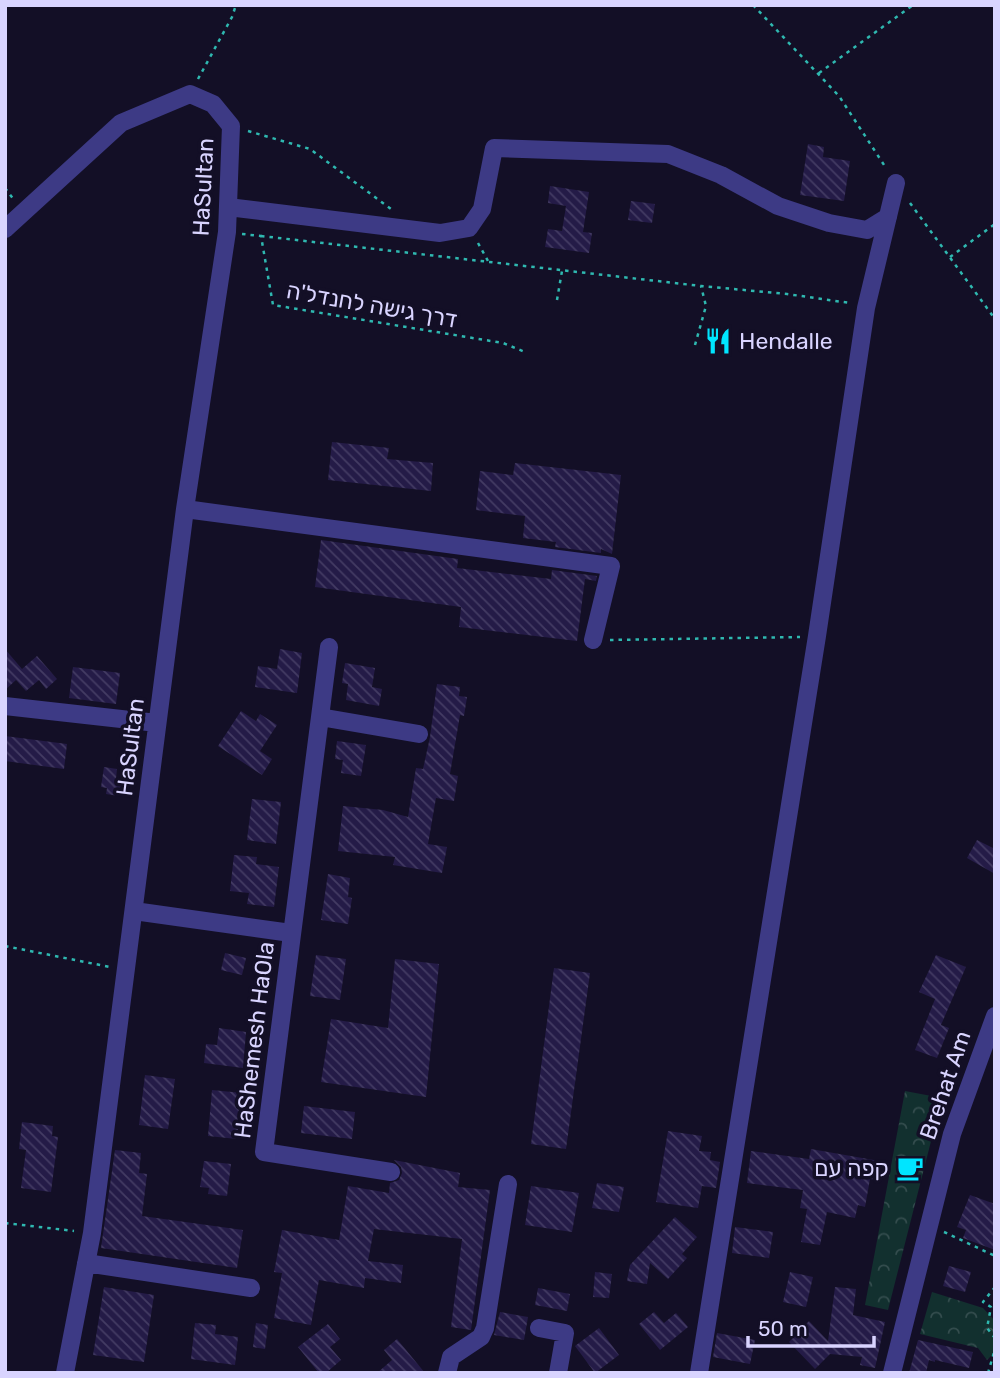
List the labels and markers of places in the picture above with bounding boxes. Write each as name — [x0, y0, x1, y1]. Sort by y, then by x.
restaurant icon: Hendalle — [703, 326, 733, 356]
place label: Hendalle — [739, 327, 833, 355]
cafe icon: קפה עם — [895, 1153, 925, 1183]
place label: קפה עם — [814, 1154, 889, 1182]

